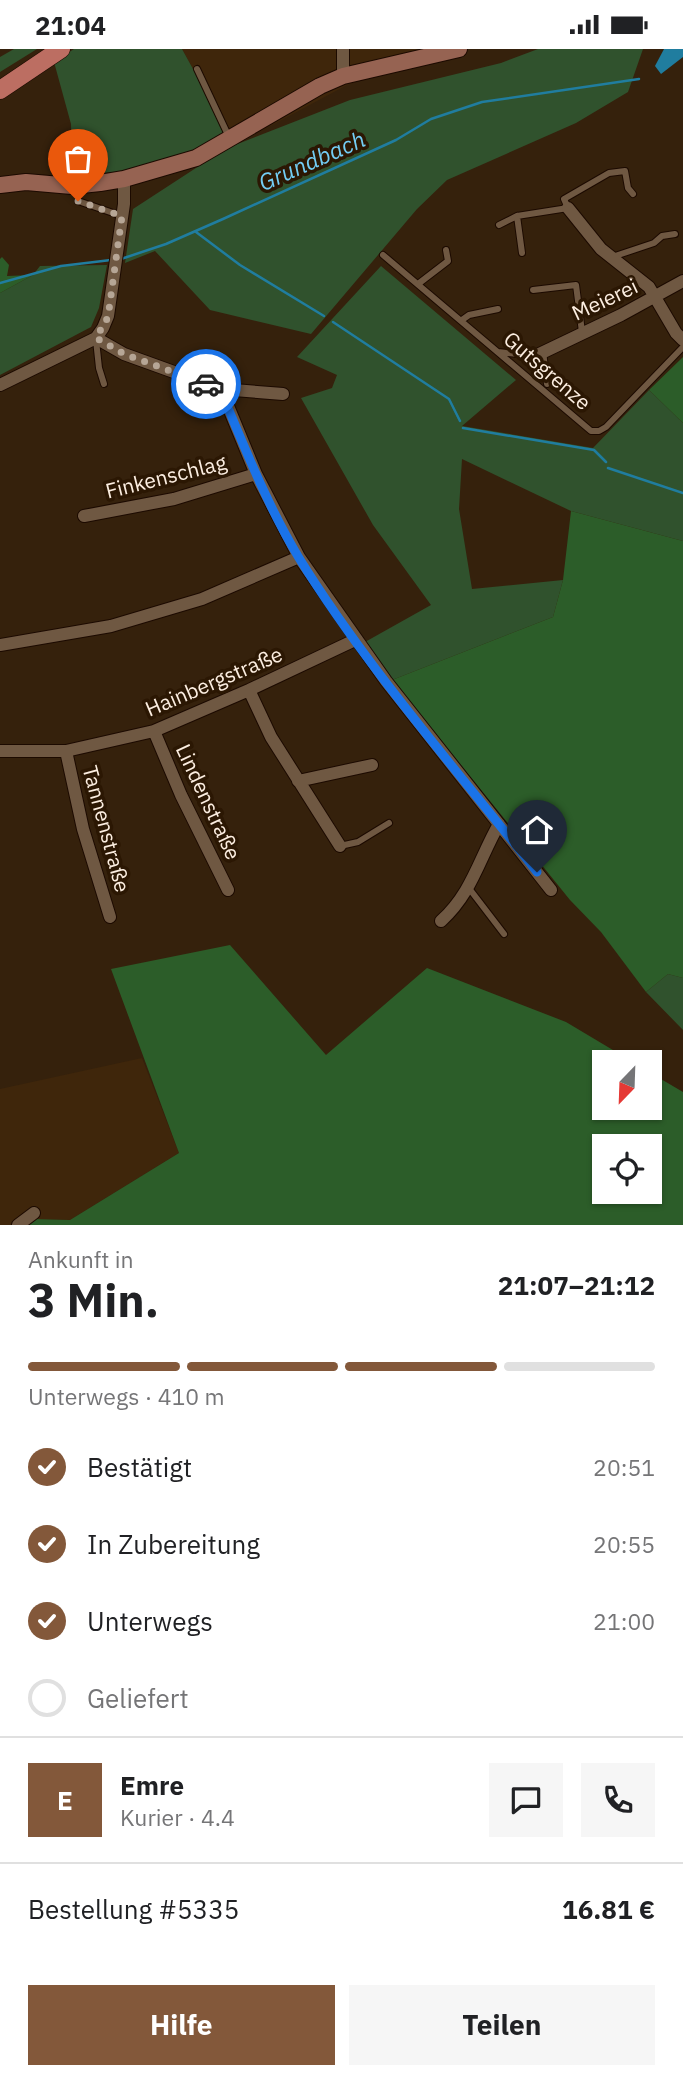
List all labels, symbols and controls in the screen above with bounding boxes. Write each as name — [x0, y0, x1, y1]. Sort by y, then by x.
text: 21:04 — [35, 8, 106, 42]
water label: Grundbach — [254, 123, 370, 197]
pin — [48, 129, 108, 201]
icon: bag — [59, 140, 97, 178]
street label: Meierei — [567, 272, 642, 327]
street label: Gutsgrenze — [498, 325, 597, 416]
courier — [171, 349, 241, 419]
icon: car — [187, 365, 225, 403]
street label: Finkenschlag — [102, 447, 229, 505]
street label: Hainbergstraße — [141, 640, 287, 723]
street label: Lindenstraße — [170, 739, 248, 864]
street label: Tannenstraße — [77, 762, 137, 895]
pin — [507, 800, 567, 872]
icon: home — [518, 811, 556, 849]
north arrow — [592, 1050, 662, 1120]
map controls — [592, 1050, 662, 1204]
button: locate — [592, 1134, 662, 1204]
text: Ankunft in — [28, 1244, 134, 1274]
text: 21:07–21:12 — [498, 1268, 655, 1302]
text: 3 Min. — [28, 1270, 159, 1330]
text: Unterwegs · 410 m — [28, 1381, 225, 1411]
icon: check — [28, 1448, 66, 1486]
text: Bestätigt — [87, 1450, 192, 1484]
text: 20:51 — [593, 1452, 655, 1482]
icon: check — [28, 1525, 66, 1563]
text: In Zubereitung — [87, 1527, 260, 1561]
text: 20:55 — [593, 1529, 655, 1559]
icon: check — [28, 1602, 66, 1640]
text: Unterwegs — [87, 1604, 213, 1638]
text: 21:00 — [593, 1606, 655, 1636]
text: Geliefert — [87, 1681, 189, 1715]
button: chat — [489, 1763, 563, 1837]
button: phone — [581, 1763, 655, 1837]
text: Emre — [120, 1768, 184, 1802]
text: E — [57, 1783, 73, 1817]
text: Kurier · 4.4 — [120, 1802, 235, 1832]
text: Bestellung #5335 — [28, 1892, 239, 1926]
text: 16.81 € — [562, 1892, 655, 1926]
button: Hilfe — [28, 1985, 335, 2065]
button: Teilen — [349, 1985, 655, 2065]

